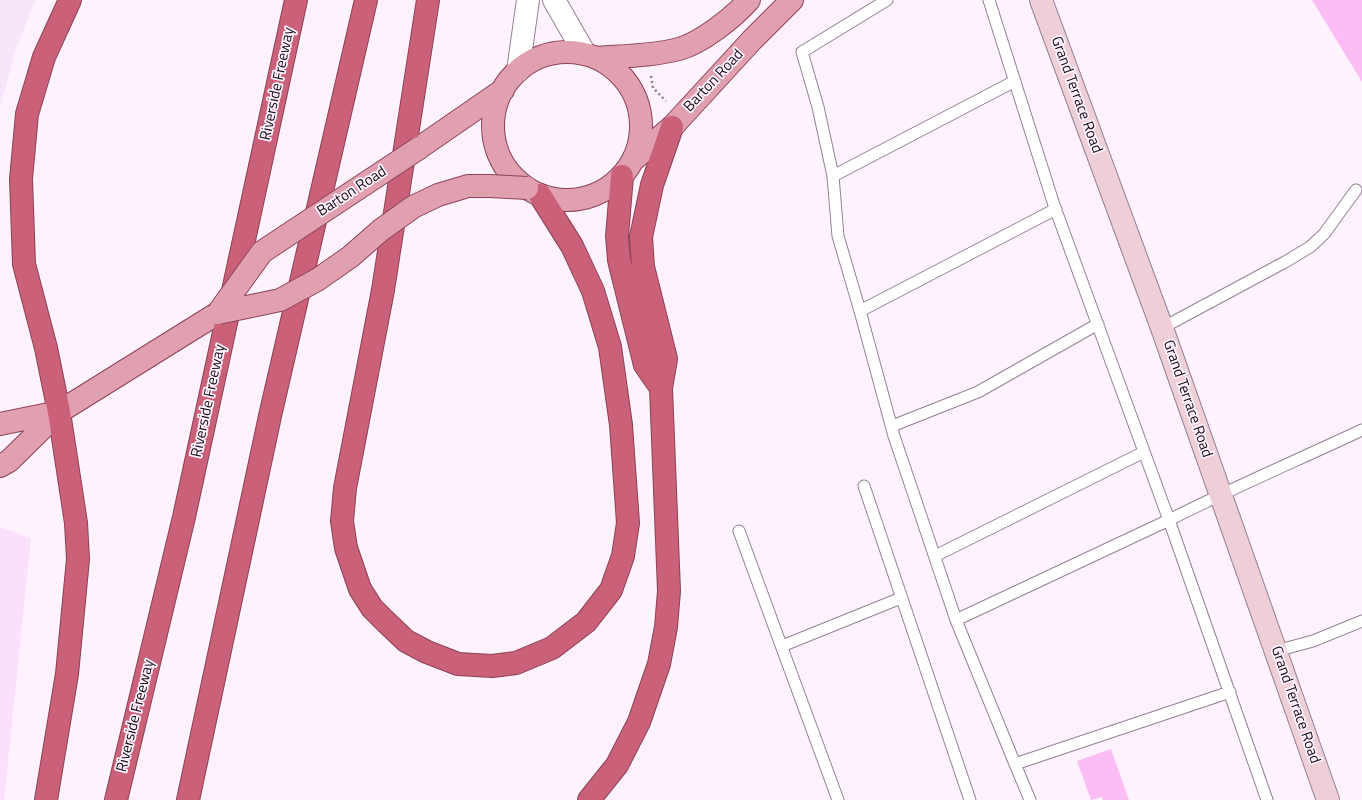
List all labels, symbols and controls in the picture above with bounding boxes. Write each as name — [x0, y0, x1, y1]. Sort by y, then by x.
street label: Riverside Freeway — [257, 26, 299, 142]
street label: Grand Terrace Road — [1047, 34, 1105, 156]
street label: Barton Road — [680, 46, 748, 116]
street label: Barton Road — [314, 163, 390, 221]
street label: Grand Terrace Road — [1158, 338, 1216, 460]
street label: Riverside Freeway — [188, 343, 230, 459]
street label: Grand Terrace Road — [1266, 644, 1324, 766]
street label: Riverside Freeway — [113, 658, 159, 774]

